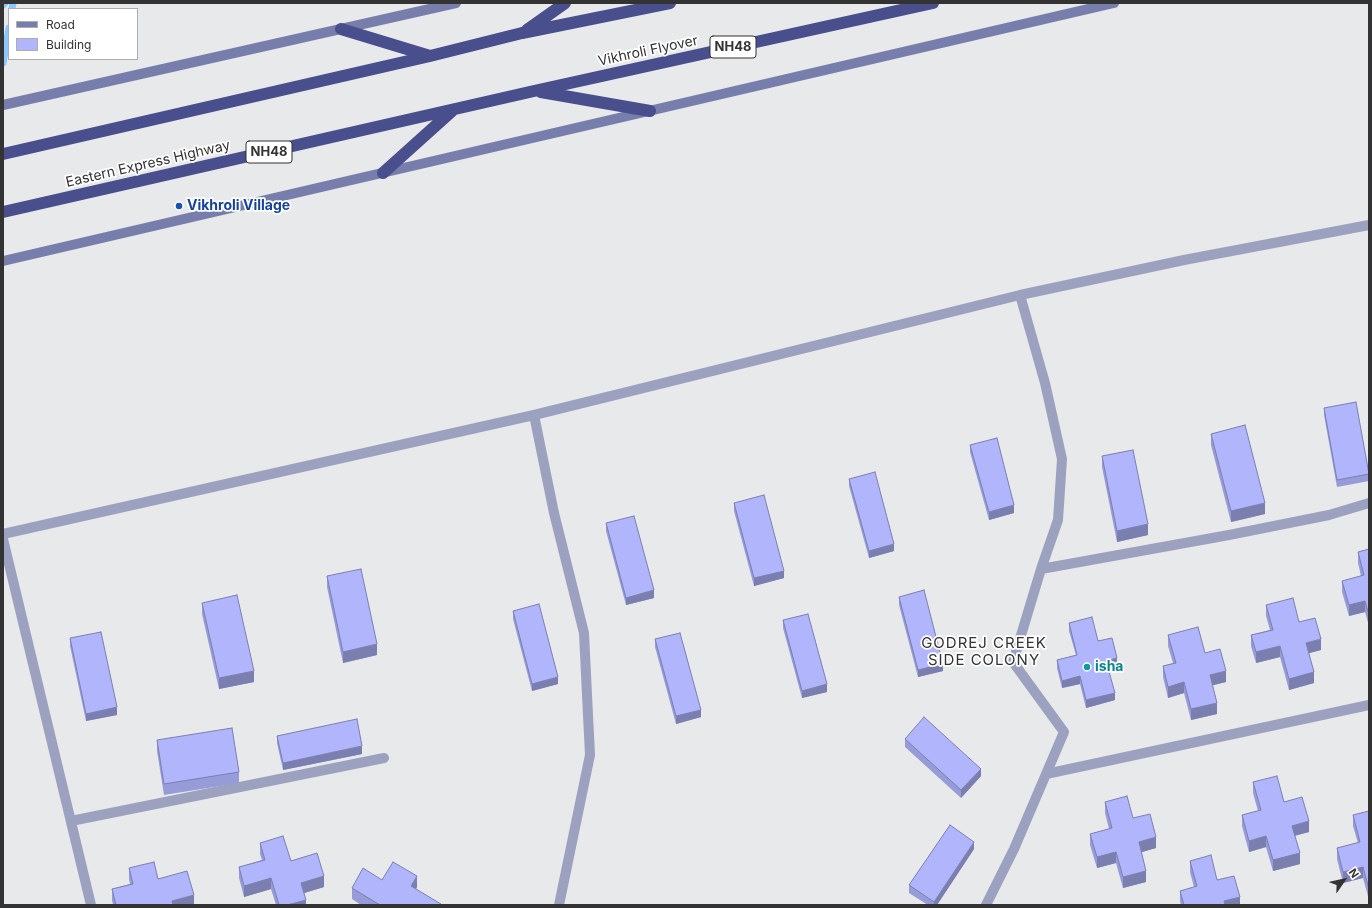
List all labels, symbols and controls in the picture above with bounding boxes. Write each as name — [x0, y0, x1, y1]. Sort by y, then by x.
legend — [8, 8, 138, 60]
text: Road — [46, 17, 75, 32]
street label: Vikhroli Flyover — [597, 32, 699, 70]
road number: NH48 — [710, 36, 756, 58]
text: Building — [46, 37, 91, 52]
street label: Eastern Express Highway — [64, 137, 232, 191]
road number: NH48 — [246, 141, 292, 163]
place label: Vikhroli Village — [187, 198, 290, 214]
marker: Vikhroli Village — [174, 201, 184, 211]
district label: GODREJ CREEK SIDE COLONY — [921, 634, 1047, 669]
place label: isha — [1095, 659, 1123, 675]
marker: isha — [1082, 662, 1092, 672]
north arrow — [1324, 860, 1364, 900]
text: N — [1346, 866, 1362, 881]

